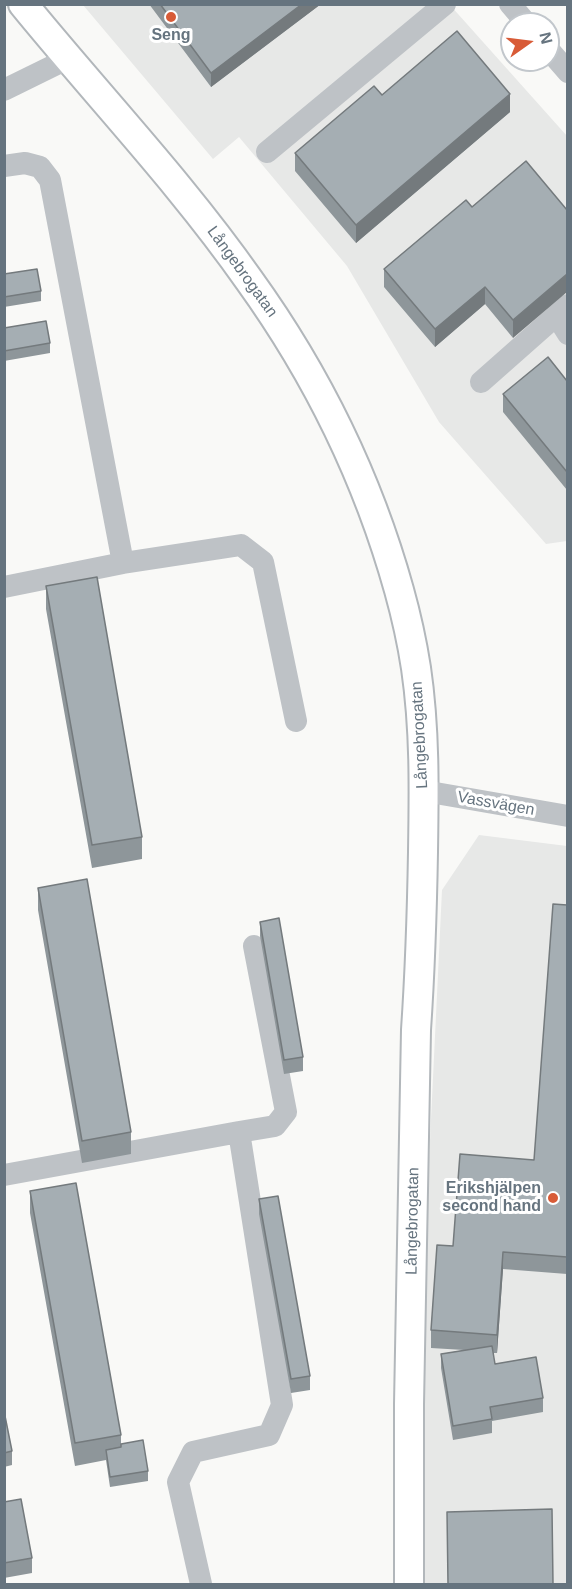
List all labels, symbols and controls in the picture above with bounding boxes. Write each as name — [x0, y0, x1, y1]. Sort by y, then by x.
marker: Seng — [164, 10, 178, 24]
north arrow — [500, 12, 560, 72]
place label: Seng — [151, 26, 191, 46]
text: N — [536, 30, 556, 46]
street label: Långebrogatan — [203, 223, 281, 321]
street label: Långebrogatan — [408, 681, 432, 789]
street label: Vassvägen — [456, 788, 536, 820]
street label: Långebrogatan — [402, 1167, 424, 1275]
place label: Erikshjälpen second hand — [442, 1179, 541, 1217]
marker: Erikshjälpen second hand — [546, 1191, 560, 1205]

